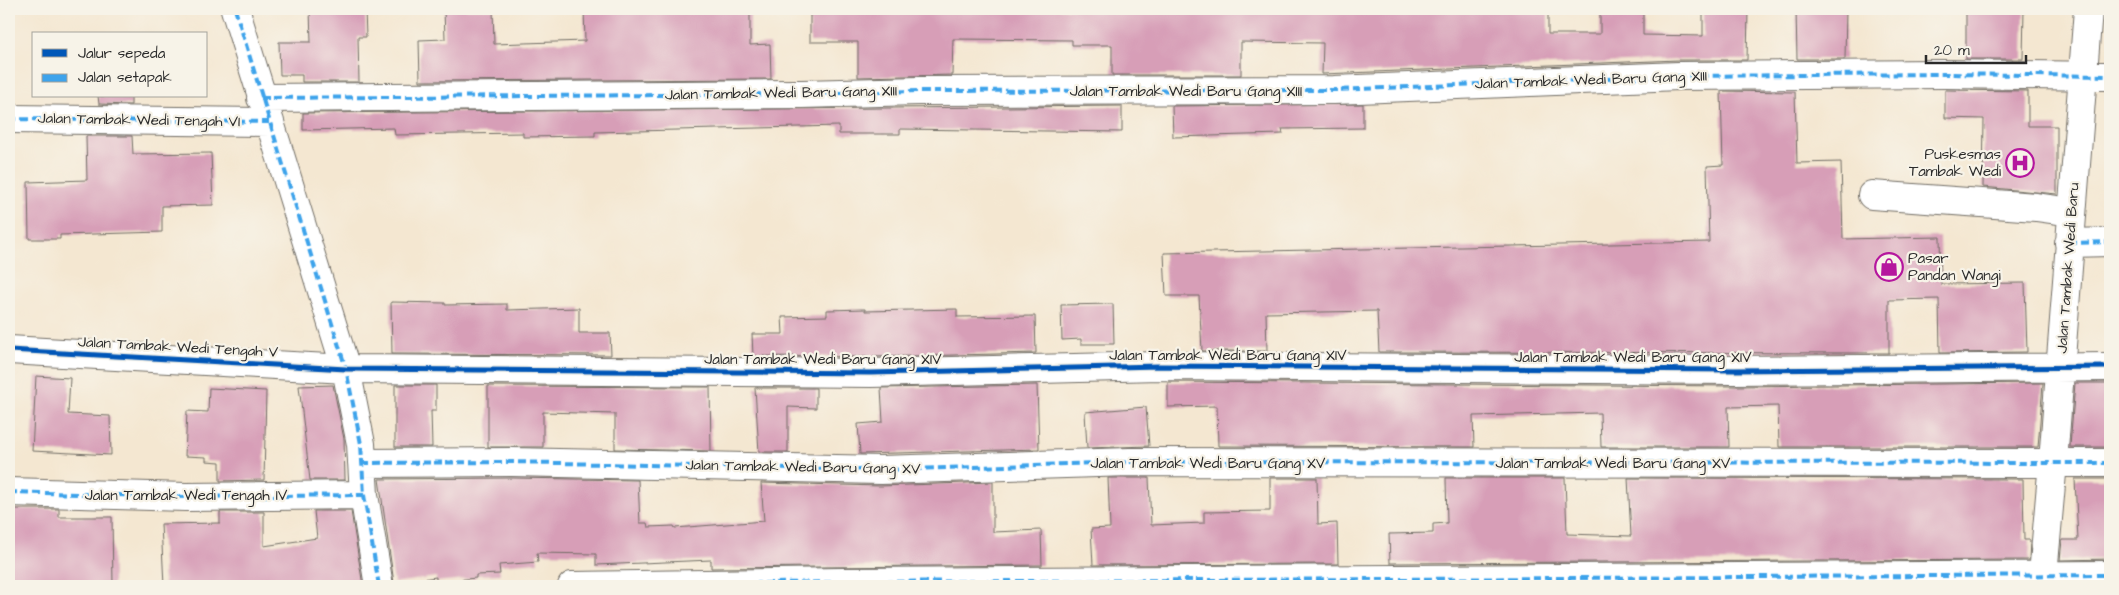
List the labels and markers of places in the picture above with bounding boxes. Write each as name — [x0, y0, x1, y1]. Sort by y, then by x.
place label: Puskesmas Tambak Wedi — [1909, 144, 2002, 182]
hospital icon: Puskesmas Tambak Wedi — [2005, 148, 2035, 178]
place label: Pasar Pandan Wangi — [1908, 248, 2001, 287]
shop icon: Pasar Pandan Wangi — [1874, 252, 1904, 282]

